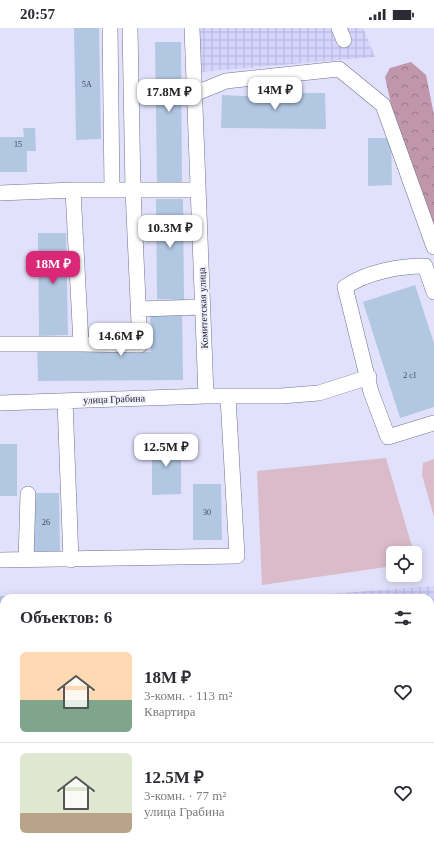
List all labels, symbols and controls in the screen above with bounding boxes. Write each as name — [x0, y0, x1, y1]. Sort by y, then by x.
text: 20:57 — [20, 6, 55, 22]
pin: 14M ₽ — [247, 77, 303, 111]
pin: 17.8M ₽ — [132, 79, 206, 113]
house number: 5А — [82, 80, 92, 89]
text: 14M ₽ — [257, 82, 293, 97]
text: 17.8M ₽ — [146, 84, 192, 99]
house number: 15 — [14, 140, 22, 149]
pin: 10.3M ₽ — [133, 215, 207, 249]
text: 10.3M ₽ — [147, 220, 193, 235]
pin: 18M ₽ — [25, 251, 81, 285]
text: 18M ₽ — [35, 256, 71, 271]
street label: Комитетская улица — [196, 267, 210, 349]
pin: 14.6M ₽ — [84, 323, 158, 357]
text: 14.6M ₽ — [98, 328, 144, 343]
house number: 2 с1 — [403, 371, 417, 380]
street label: улица Грабина — [83, 392, 146, 406]
pin: 12.5M ₽ — [129, 434, 203, 468]
text: 12.5M ₽ — [143, 439, 189, 454]
house number: 30 — [203, 508, 211, 517]
house number: 26 — [42, 518, 50, 527]
map controls — [386, 546, 422, 582]
button: locate — [386, 546, 422, 582]
icon: filters — [392, 607, 414, 629]
text: Объектов: 6 — [20, 608, 112, 627]
icon: home — [52, 668, 100, 716]
text: 18M ₽ — [144, 668, 191, 687]
icon: heart — [392, 681, 414, 703]
text: 3-комн. · 113 m² — [144, 688, 232, 703]
text: Квартира — [144, 704, 196, 719]
text: 12.5M ₽ — [144, 768, 204, 787]
icon: home — [52, 769, 100, 817]
icon: heart — [392, 782, 414, 804]
text: 3-комн. · 77 m² — [144, 788, 226, 803]
text: улица Грабина — [144, 804, 225, 819]

